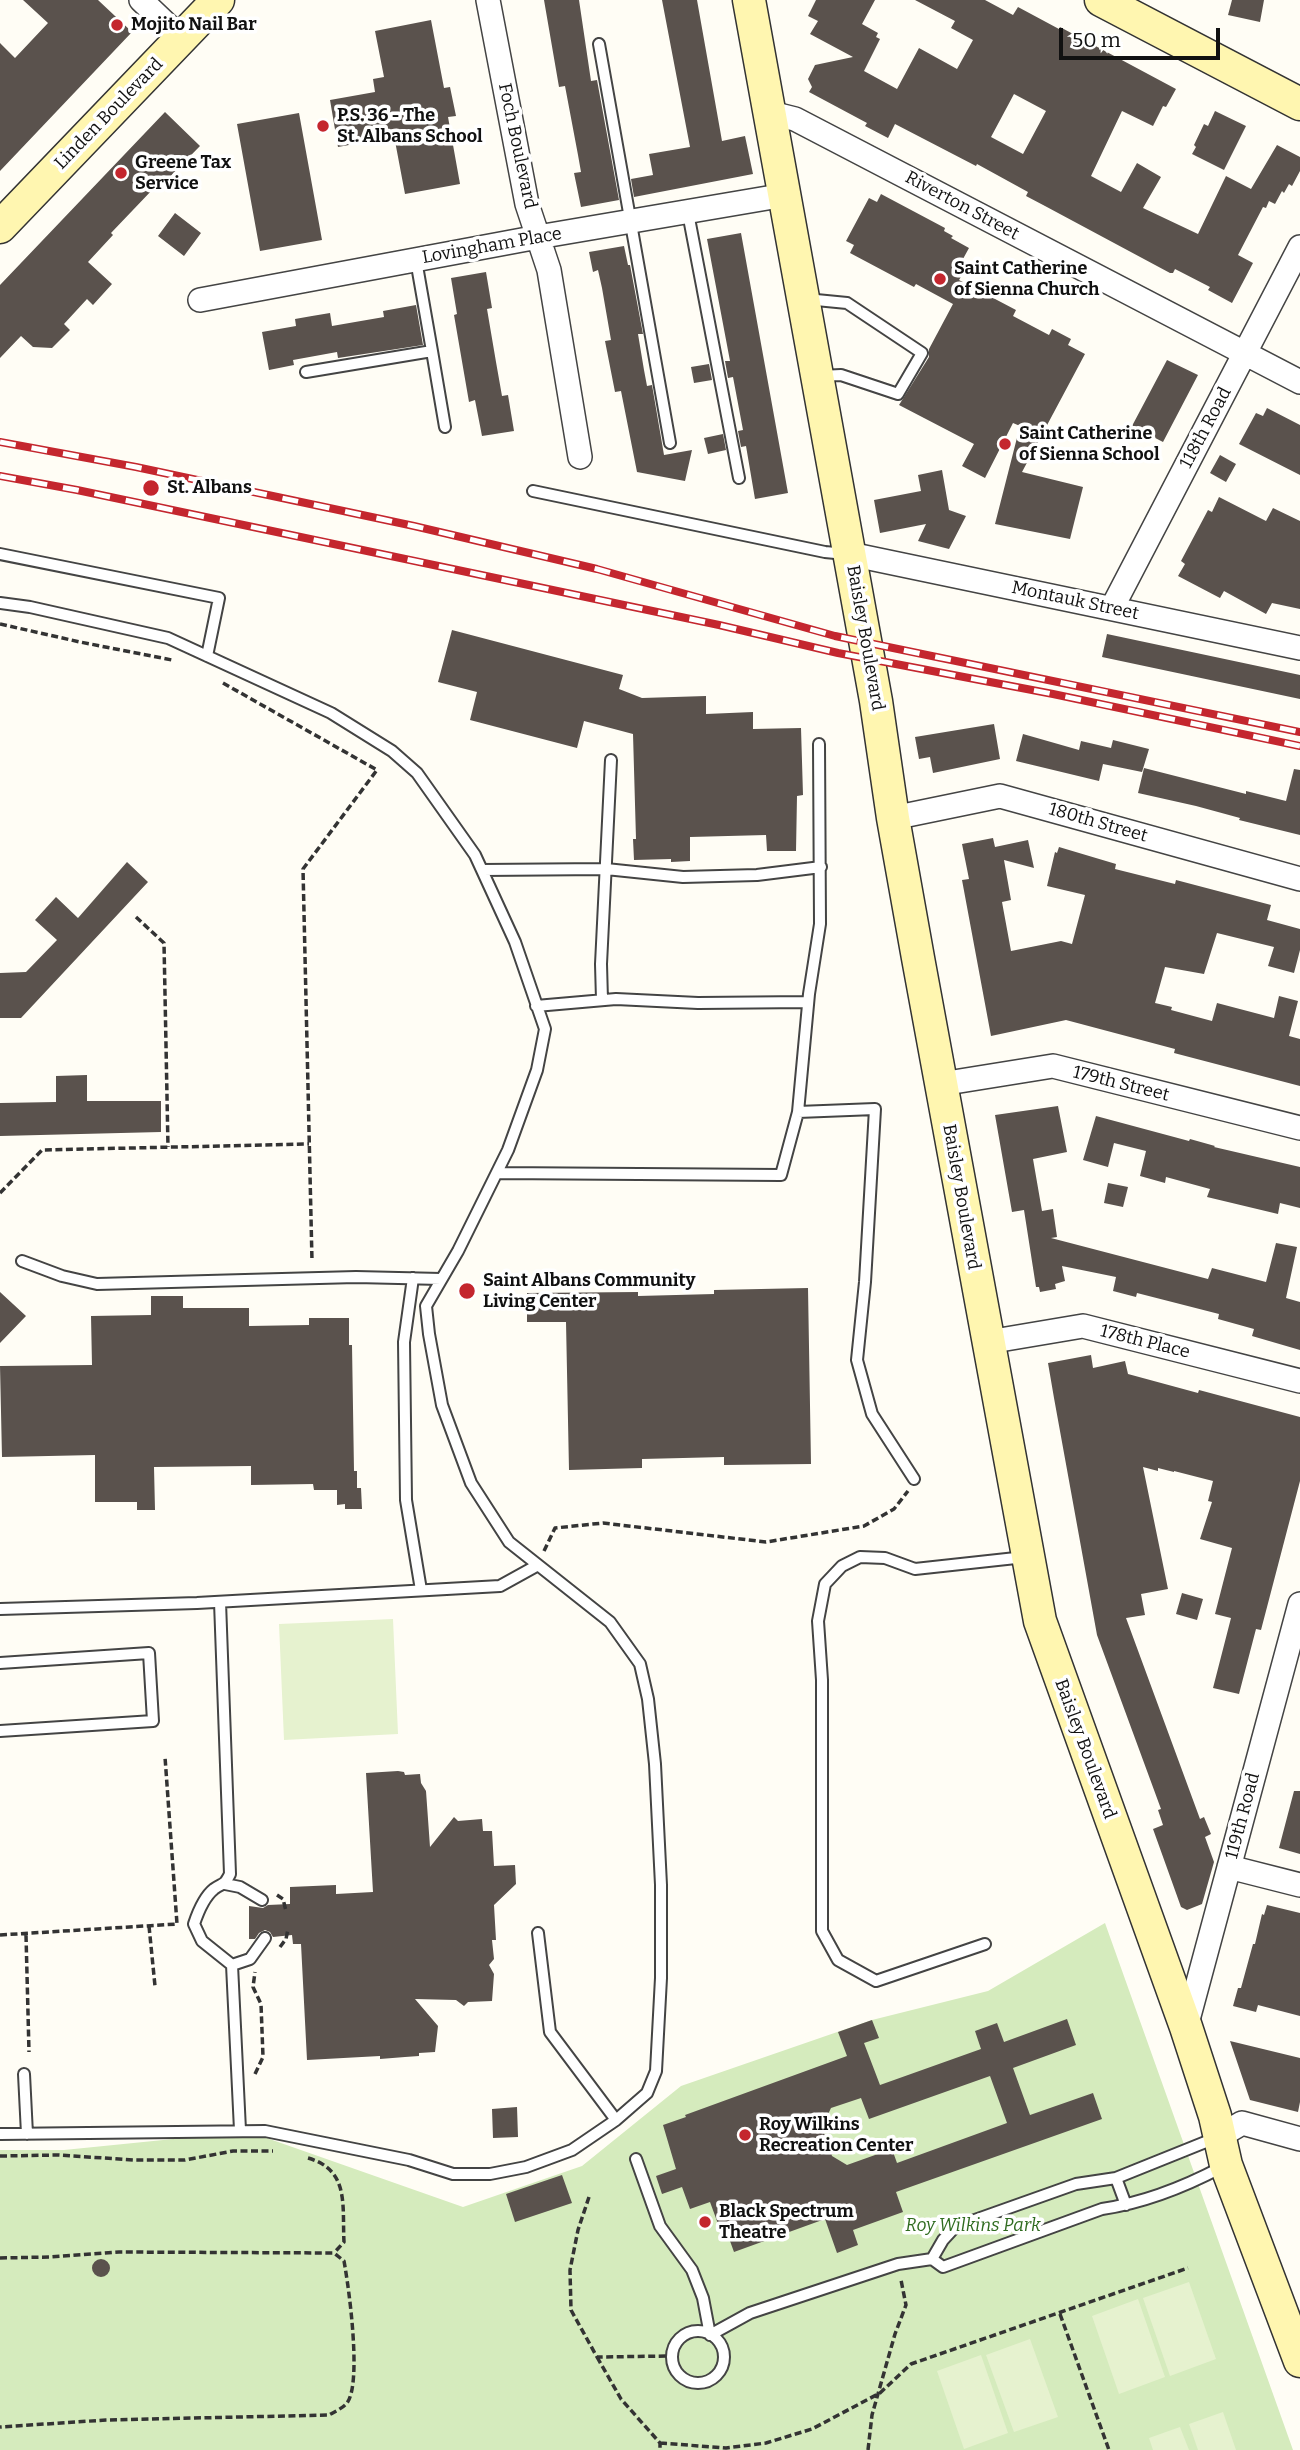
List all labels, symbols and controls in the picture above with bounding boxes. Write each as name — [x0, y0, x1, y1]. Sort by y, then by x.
place label: Mojito Nail Bar — [131, 14, 257, 36]
scale bar — [1062, 14, 1223, 58]
marker: Mojito Nail Bar — [109, 17, 125, 33]
text: 50 m — [1072, 27, 1121, 53]
street label: Linden Boulevard — [50, 54, 168, 174]
street label: Foch Boulevard — [493, 81, 541, 211]
place label: P.S. 36 - The St. Albans School — [337, 105, 483, 148]
marker: P.S. 36 - The St. Albans School — [315, 118, 331, 134]
place label: Greene Tax Service — [135, 152, 231, 194]
marker: Greene Tax Service — [113, 165, 129, 181]
street label: Riverton Street — [901, 167, 1023, 245]
street label: Lovingham Place — [420, 223, 564, 269]
place label: Saint Catherine of Sienna Church — [954, 258, 1099, 300]
marker: Saint Catherine of Sienna Church — [932, 271, 948, 287]
street label: 118th Road — [1176, 384, 1236, 472]
place label: Saint Catherine of Sienna School — [1019, 423, 1159, 466]
marker: Saint Catherine of Sienna School — [997, 436, 1013, 452]
place label: St. Albans — [167, 477, 252, 499]
marker: St. Albans — [141, 478, 161, 498]
street label: Baisley Boulevard — [842, 563, 888, 713]
street label: Montauk Street — [1009, 577, 1141, 625]
street label: 180th Street — [1046, 799, 1150, 847]
street label: 179th Street — [1071, 1062, 1171, 1106]
street label: Baisley Boulevard — [938, 1122, 984, 1272]
place label: Saint Albans Community Living Center — [483, 1270, 696, 1312]
marker: Saint Albans Community Living Center — [457, 1281, 477, 1301]
street label: 178th Place — [1098, 1320, 1192, 1364]
street label: Baisley Boulevard — [1050, 1676, 1120, 1822]
street label: 119th Road — [1221, 1770, 1265, 1862]
place label: Roy Wilkins Recreation Center — [759, 2114, 913, 2156]
marker: Roy Wilkins Recreation Center — [737, 2127, 753, 2143]
place label: Black Spectrum Theatre — [719, 2201, 854, 2244]
marker: Black Spectrum Theatre — [697, 2214, 713, 2230]
park label: Roy Wilkins Park — [905, 2215, 1041, 2237]

